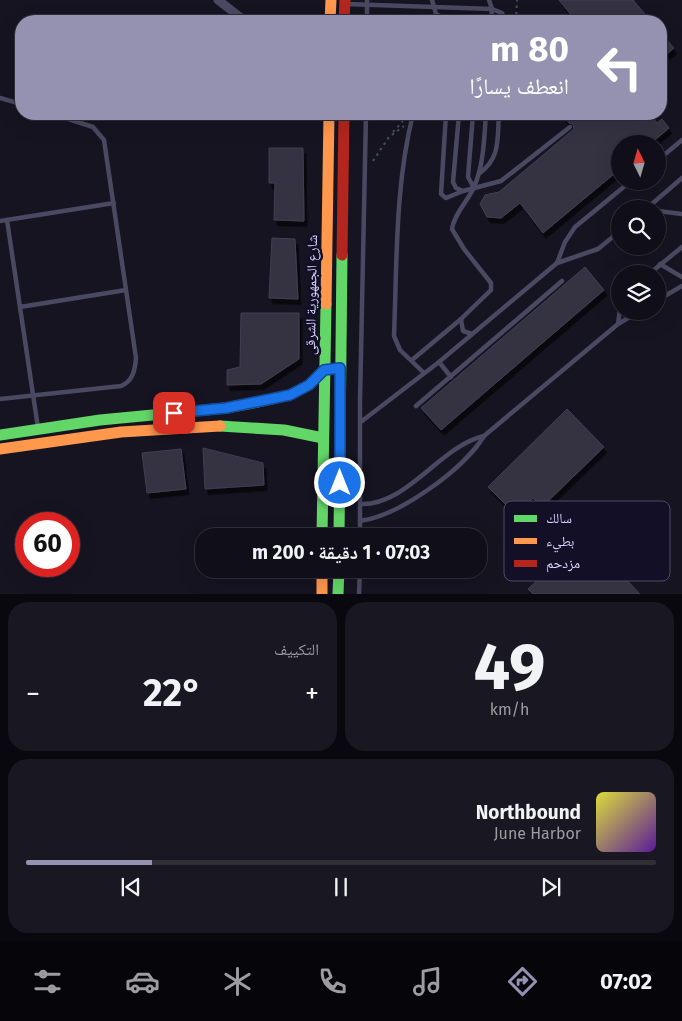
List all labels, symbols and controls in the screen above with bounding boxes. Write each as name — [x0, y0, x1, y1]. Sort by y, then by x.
text: 80 m — [490, 28, 569, 70]
icon: left — [587, 35, 652, 100]
text: انعطف يسارًا — [470, 73, 569, 100]
north arrow — [611, 135, 666, 190]
map controls — [611, 135, 666, 320]
button: search — [611, 200, 666, 255]
street label: شارع الجمهورية الشرقى — [302, 235, 322, 355]
button: layers — [611, 265, 666, 320]
pin — [153, 392, 195, 434]
icon: arrive — [160, 399, 188, 427]
position arrow — [313, 456, 365, 508]
legend — [504, 501, 670, 581]
text: سالك — [546, 510, 572, 527]
speed limit sign: 60 — [15, 512, 80, 577]
text: بطيء — [546, 533, 575, 553]
text: 07:03 · 1 دقيقة · 200 m — [252, 541, 430, 564]
text: مزدحم — [546, 555, 580, 573]
text: 49 — [474, 628, 545, 706]
text: التكييف — [274, 640, 319, 659]
text: 22° — [143, 670, 202, 716]
text: − — [26, 677, 40, 710]
text: + — [305, 677, 319, 710]
text: km/h — [490, 700, 529, 719]
text: Northbound — [476, 801, 581, 824]
text: June Harbor — [494, 824, 581, 843]
icon: previous — [117, 873, 145, 901]
icon: pause — [327, 873, 355, 901]
icon: next — [537, 873, 565, 901]
icon: filters — [30, 964, 65, 999]
icon: car — [125, 964, 160, 999]
icon: climate — [220, 964, 255, 999]
icon: phone — [315, 964, 350, 999]
icon: music — [410, 964, 445, 999]
icon: directions — [505, 964, 540, 999]
text: 07:02 — [600, 968, 652, 995]

